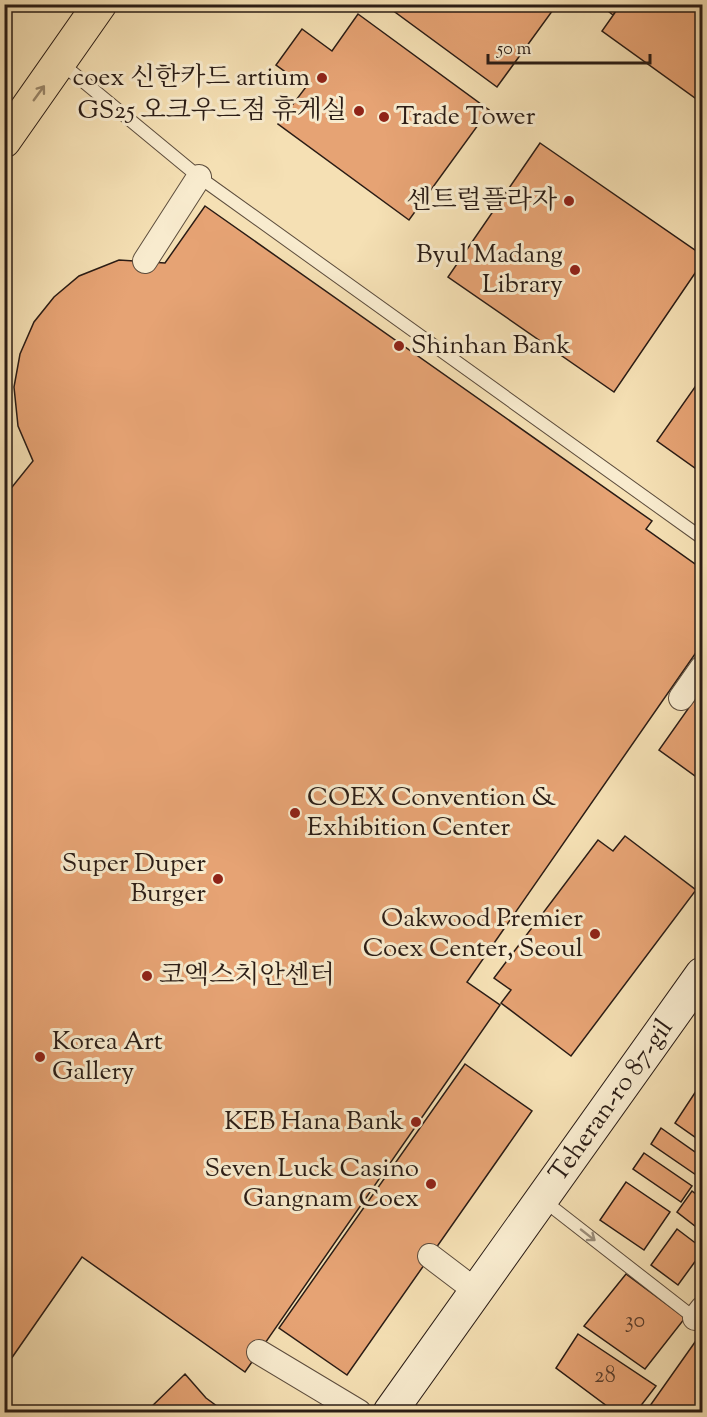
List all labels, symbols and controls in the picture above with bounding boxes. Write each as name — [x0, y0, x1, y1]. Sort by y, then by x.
scale bar — [488, 27, 650, 65]
text: 50 m — [496, 37, 532, 63]
place label: coex 신한카드 artium — [72, 60, 310, 97]
marker: coex 신한카드 artium — [315, 71, 329, 85]
one-way arrow — [32, 86, 45, 102]
place label: GS25 오크우드점 휴게실 — [77, 93, 347, 130]
place label: Trade Tower — [396, 99, 536, 136]
marker: GS25 오크우드점 휴게실 — [352, 104, 366, 118]
marker: Trade Tower — [377, 110, 391, 124]
place label: 센트럴플라자 — [406, 183, 557, 220]
marker: 센트럴플라자 — [562, 194, 576, 208]
place label: Byul Madang Library — [416, 237, 563, 304]
marker: Byul Madang Library — [568, 263, 582, 277]
place label: Shinhan Bank — [411, 328, 571, 365]
marker: Shinhan Bank — [392, 339, 406, 353]
place label: COEX Convention & Exhibition Center — [307, 780, 556, 847]
marker: COEX Convention & Exhibition Center — [288, 806, 302, 820]
place label: Super Duper Burger — [62, 846, 206, 913]
marker: Super Duper Burger — [211, 872, 225, 886]
place label: Oakwood Premier Coex Center, Seoul — [363, 901, 583, 968]
marker: Oakwood Premier Coex Center, Seoul — [588, 927, 602, 941]
place label: 코엑스치안센터 — [159, 958, 335, 995]
marker: 코엑스치안센터 — [140, 969, 154, 983]
street label: Teheran-ro 87-gil — [541, 1012, 682, 1190]
place label: Korea Art Gallery — [52, 1024, 163, 1091]
marker: Korea Art Gallery — [33, 1050, 47, 1064]
place label: KEB Hana Bank — [224, 1104, 404, 1141]
marker: KEB Hana Bank — [409, 1115, 423, 1129]
place label: Seven Luck Casino Gangnam Coex — [204, 1151, 419, 1218]
marker: Seven Luck Casino Gangnam Coex — [424, 1177, 438, 1191]
one-way arrow — [580, 1228, 596, 1241]
house number: 30 — [625, 1306, 645, 1338]
house number: 28 — [594, 1361, 616, 1393]

